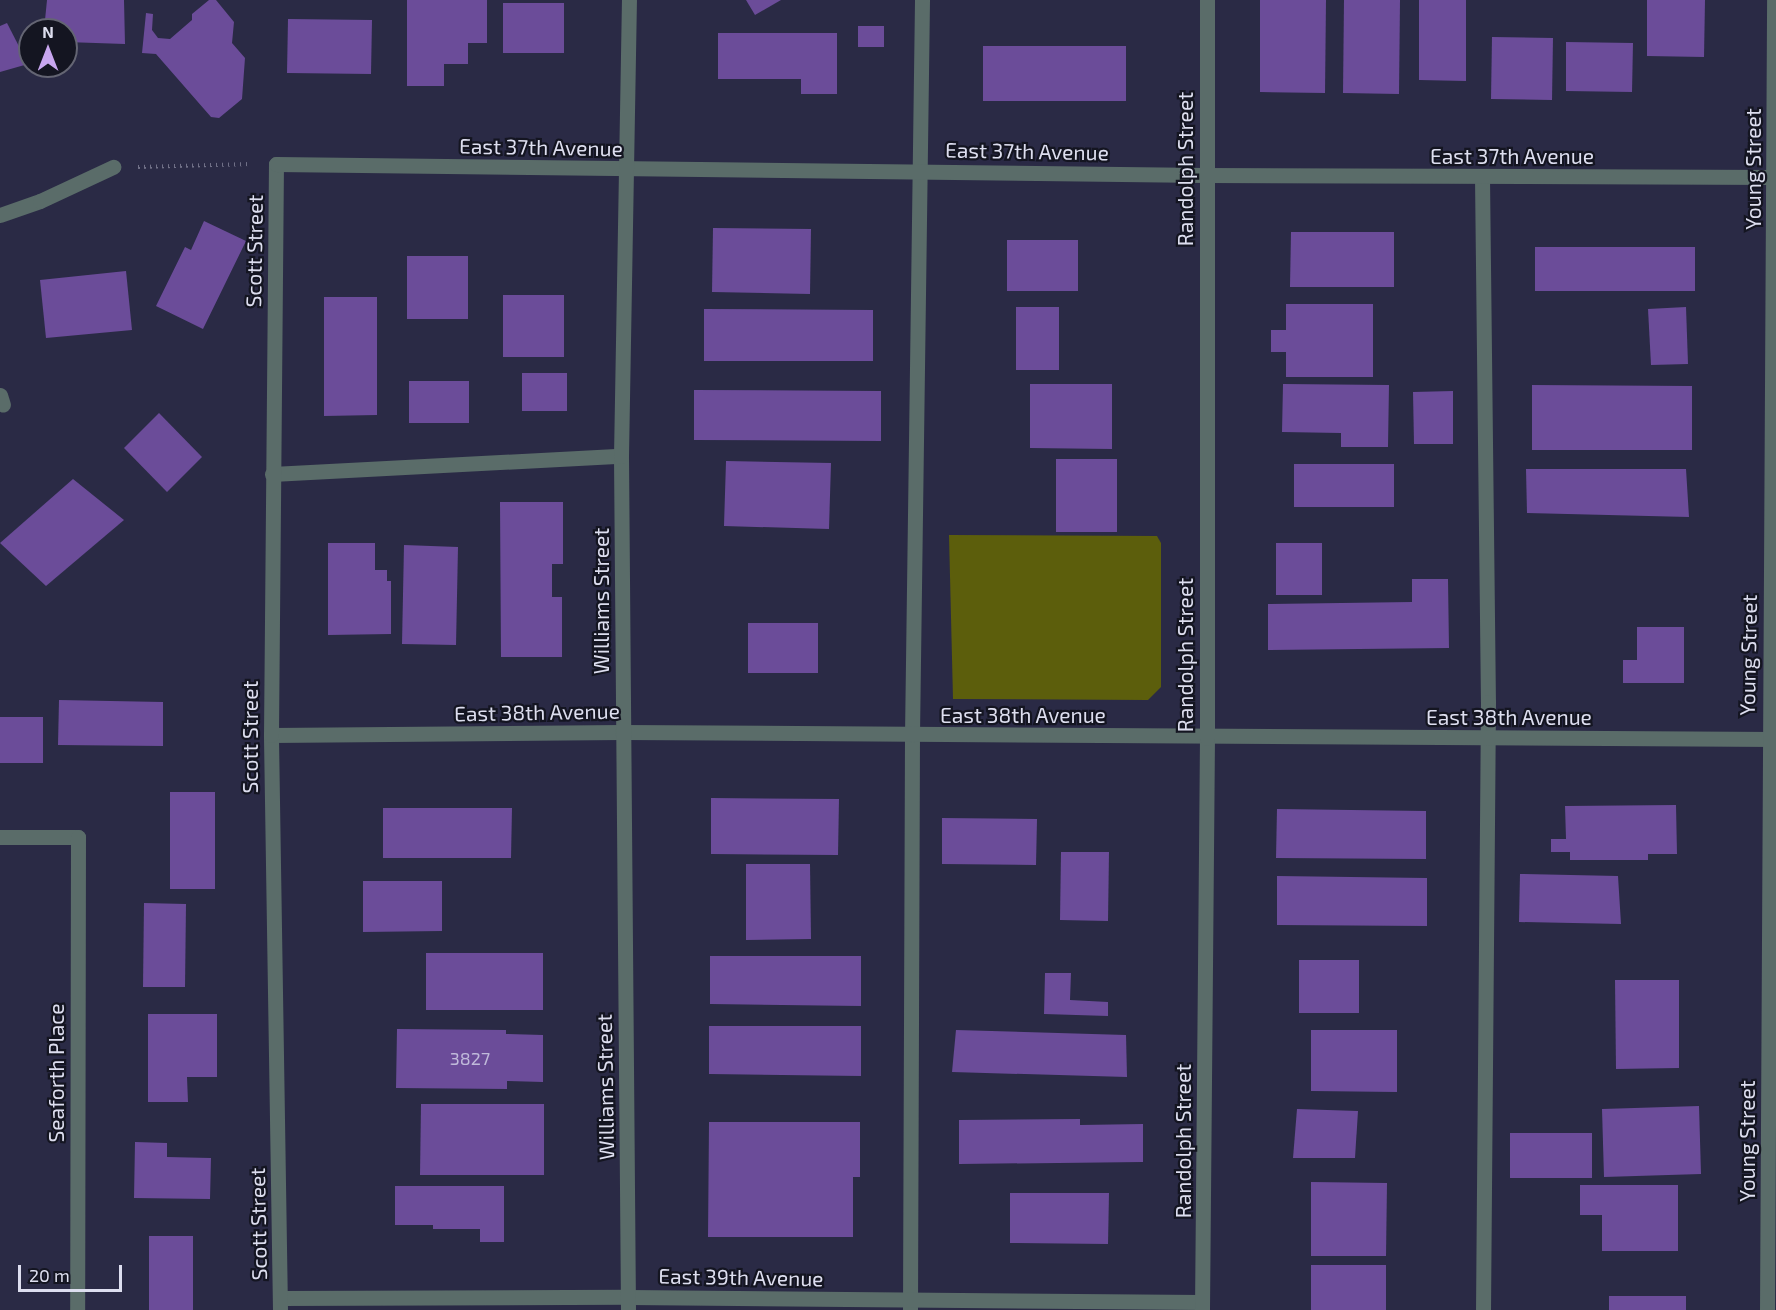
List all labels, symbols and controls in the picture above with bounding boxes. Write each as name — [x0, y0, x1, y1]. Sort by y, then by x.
north arrow — [18, 18, 78, 78]
text: N — [42, 22, 54, 41]
street label: Randolph Street — [1172, 92, 1198, 246]
street label: Young Street — [1740, 108, 1766, 230]
street label: East 37th Avenue — [459, 133, 623, 161]
street label: East 37th Avenue — [945, 137, 1109, 165]
street label: East 37th Avenue — [1430, 143, 1594, 169]
street label: Scott Street — [240, 194, 268, 308]
street label: Williams Street — [588, 528, 614, 674]
street label: Randolph Street — [1172, 578, 1198, 732]
street label: Young Street — [1734, 594, 1762, 716]
street label: Scott Street — [237, 681, 263, 793]
street label: East 38th Avenue — [454, 698, 620, 726]
street label: East 38th Avenue — [940, 702, 1106, 728]
street label: East 38th Avenue — [1426, 704, 1592, 730]
street label: Seaforth Place — [43, 1003, 69, 1143]
street label: Williams Street — [591, 1014, 619, 1160]
house number: 3827 — [450, 1047, 490, 1069]
street label: Randolph Street — [1170, 1064, 1196, 1218]
street label: Young Street — [1734, 1080, 1760, 1202]
street label: Scott Street — [244, 1167, 272, 1281]
scale bar — [21, 1253, 124, 1291]
street label: East 39th Avenue — [658, 1263, 824, 1291]
text: 20 m — [29, 1264, 70, 1286]

